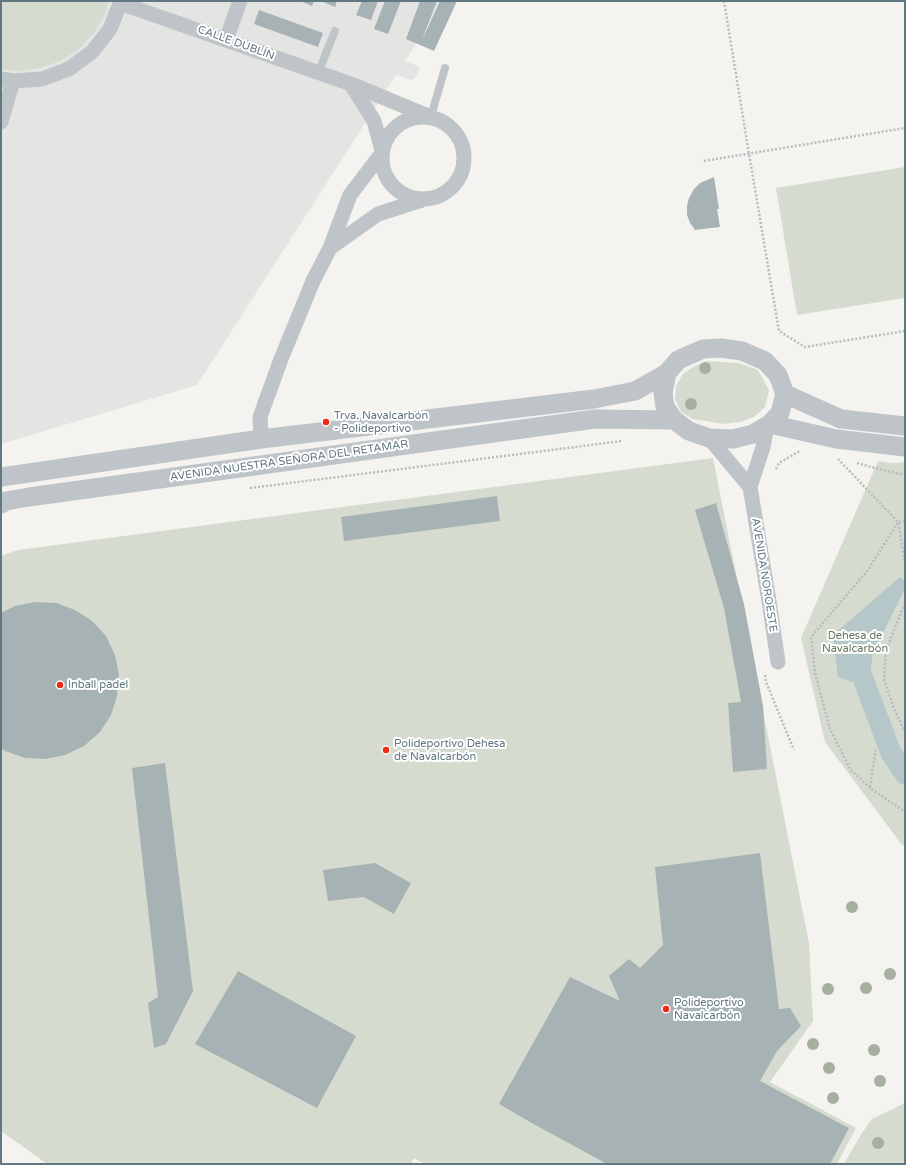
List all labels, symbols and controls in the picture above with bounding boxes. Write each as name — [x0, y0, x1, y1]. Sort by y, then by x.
street label: CALLE DUBLÍN — [196, 23, 276, 63]
place label: Trva. Navalcarbón - Polideportivo — [334, 409, 428, 435]
marker: Trva. Navalcarbón - Polideportivo — [321, 417, 331, 427]
street label: AVENIDA NUESTRA SEÑORA DEL RETAMAR — [169, 438, 409, 484]
street label: AVENIDA NOROESTE — [748, 517, 780, 633]
park label: Dehesa de Navalcarbón — [822, 629, 888, 655]
place label: Inball padel — [68, 678, 128, 692]
marker: Inball padel — [55, 680, 65, 690]
place label: Polideportivo Dehesa de Navalcarbón — [394, 737, 505, 763]
marker: Polideportivo Dehesa de Navalcarbón — [381, 745, 391, 755]
place label: Polideportivo Navalcarbón — [674, 996, 744, 1022]
marker: Polideportivo Navalcarbón — [661, 1004, 671, 1014]

